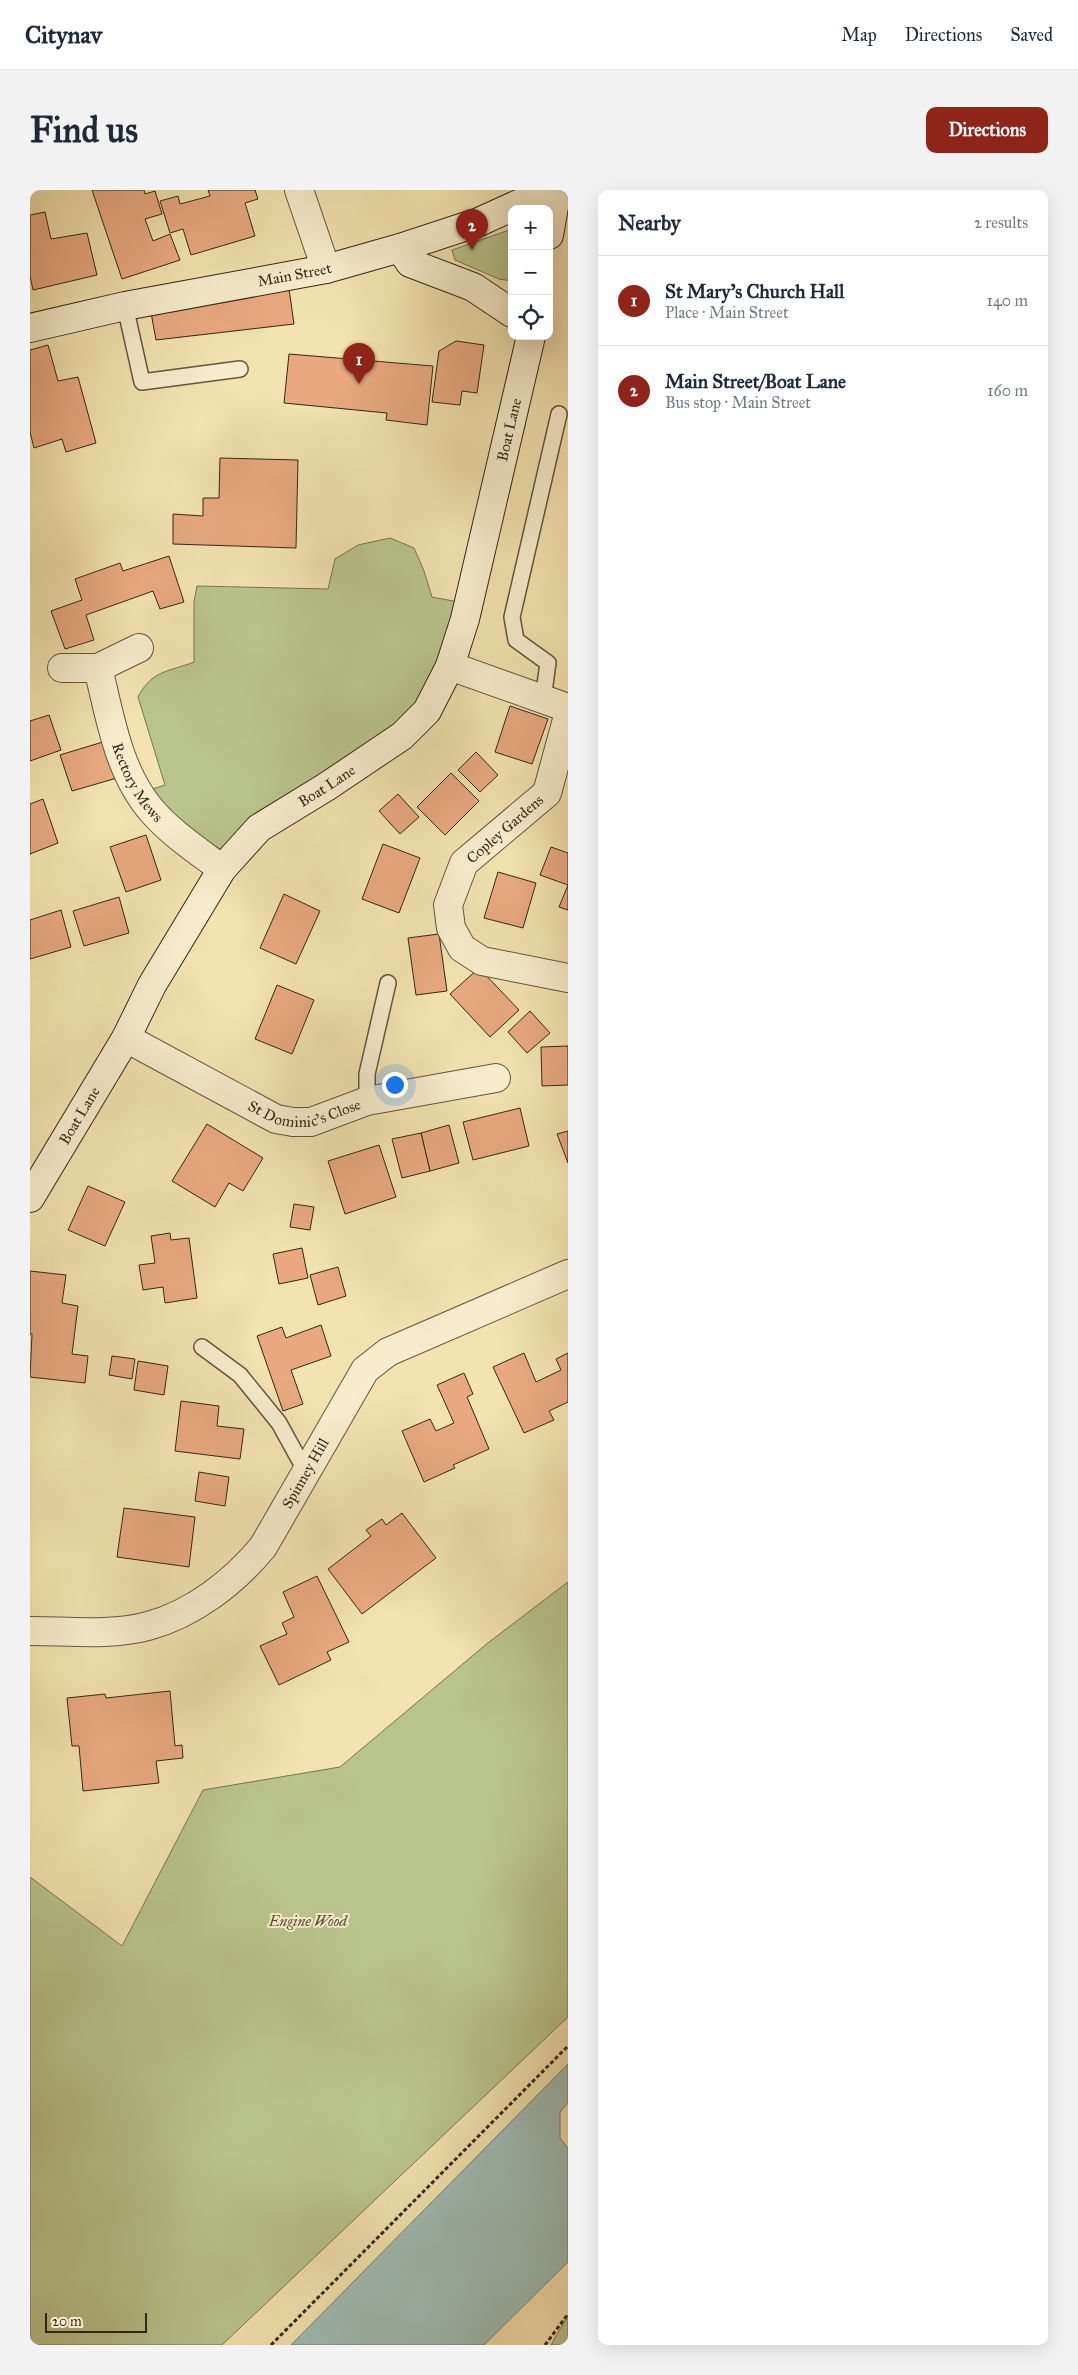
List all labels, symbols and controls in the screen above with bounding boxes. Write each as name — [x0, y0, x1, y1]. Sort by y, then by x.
text: Citynav — [25, 20, 102, 50]
text: Map — [841, 24, 877, 46]
text: Directions — [905, 24, 982, 46]
text: Saved — [1010, 24, 1053, 46]
button: Directions — [926, 107, 1048, 153]
text: Find us — [30, 109, 138, 152]
map controls — [508, 205, 553, 340]
button: + — [508, 205, 553, 250]
pin: 2 — [456, 209, 488, 250]
text: Nearby — [618, 210, 681, 236]
text: 2 results — [974, 213, 1028, 232]
button: − — [508, 250, 553, 295]
street label: Main Street — [256, 259, 334, 290]
text: St Mary's Church Hall — [665, 280, 844, 303]
text: 1 — [631, 291, 637, 310]
text: 140 m — [987, 291, 1028, 310]
button: locate — [508, 295, 553, 340]
text: Place · Main Street — [665, 303, 789, 322]
pin: 1 — [343, 343, 375, 384]
text: Main Street/Boat Lane — [665, 370, 846, 393]
text: 2 — [630, 381, 638, 400]
text: 160 m — [987, 381, 1028, 400]
text: Bus stop · Main Street — [665, 393, 811, 412]
street label: Boat Lane — [493, 396, 525, 463]
street label: Rectory Mews — [108, 740, 167, 826]
street label: Boat Lane — [295, 761, 359, 811]
street label: Copley Gardens — [463, 791, 547, 867]
your location — [382, 1072, 408, 1098]
street label: Boat Lane — [55, 1083, 104, 1148]
street label: St Dominic's Close — [245, 1092, 363, 1110]
text: St Dominic's Close — [245, 1095, 363, 1131]
street label: Spinney Hill — [278, 1434, 333, 1512]
park label: Engine Wood — [268, 1912, 348, 1930]
scale bar — [45, 2310, 148, 2333]
text: 20 m — [52, 2313, 82, 2330]

